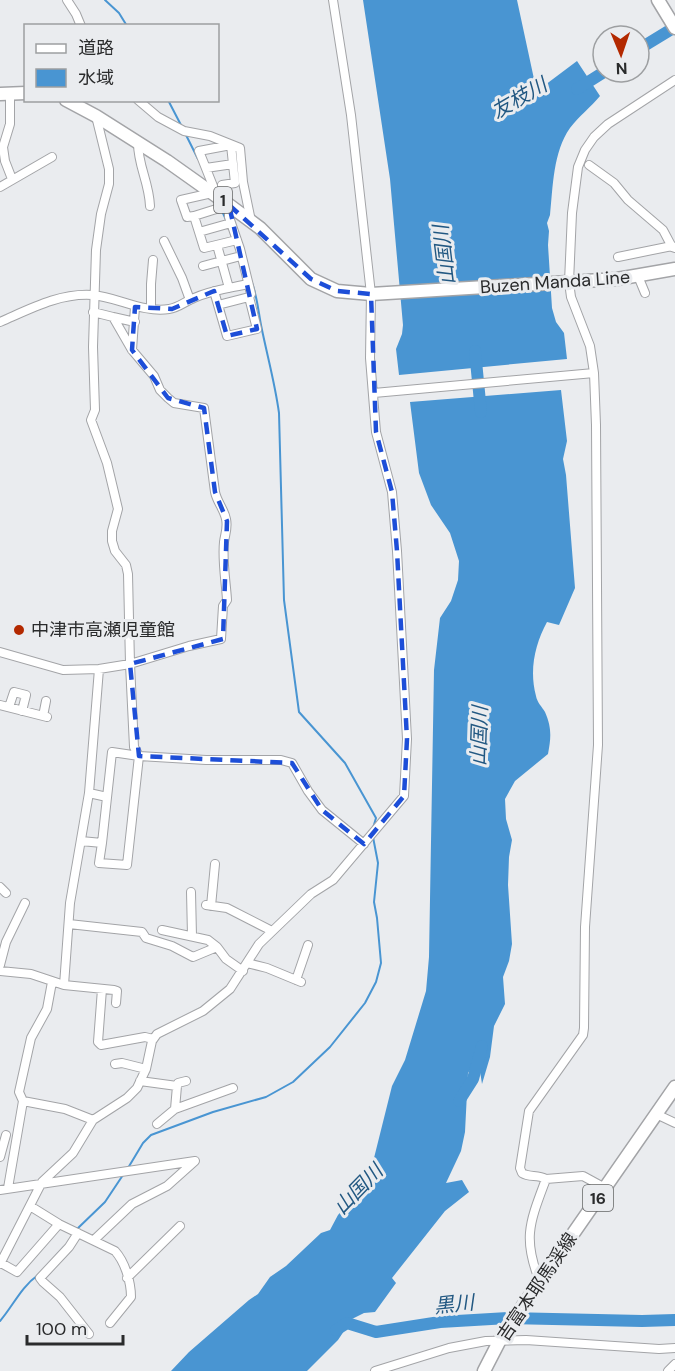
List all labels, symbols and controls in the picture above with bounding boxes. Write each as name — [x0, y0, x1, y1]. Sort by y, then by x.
legend — [24, 24, 219, 102]
north arrow — [591, 24, 651, 84]
text: 道路 — [78, 36, 114, 60]
text: N — [615, 58, 628, 79]
text: 水域 — [78, 66, 114, 90]
water label: 友枝川 — [487, 71, 553, 124]
road number: 1 — [214, 187, 232, 213]
water label: 山国川 — [427, 222, 461, 286]
street label: Buzen Manda Line — [479, 265, 631, 299]
place label: 中津市高瀬児童館 — [31, 618, 175, 642]
marker: 中津市高瀬児童館 — [12, 623, 26, 637]
water label: 山国川 — [465, 704, 493, 766]
water label: 山国川 — [328, 1157, 390, 1220]
road number: 16 — [583, 1185, 613, 1211]
street label: 吉富本耶馬渓線 — [492, 1228, 582, 1346]
water label: 黒川 — [433, 1289, 477, 1319]
scale bar — [27, 1308, 123, 1346]
text: 100 m — [36, 1317, 87, 1341]

